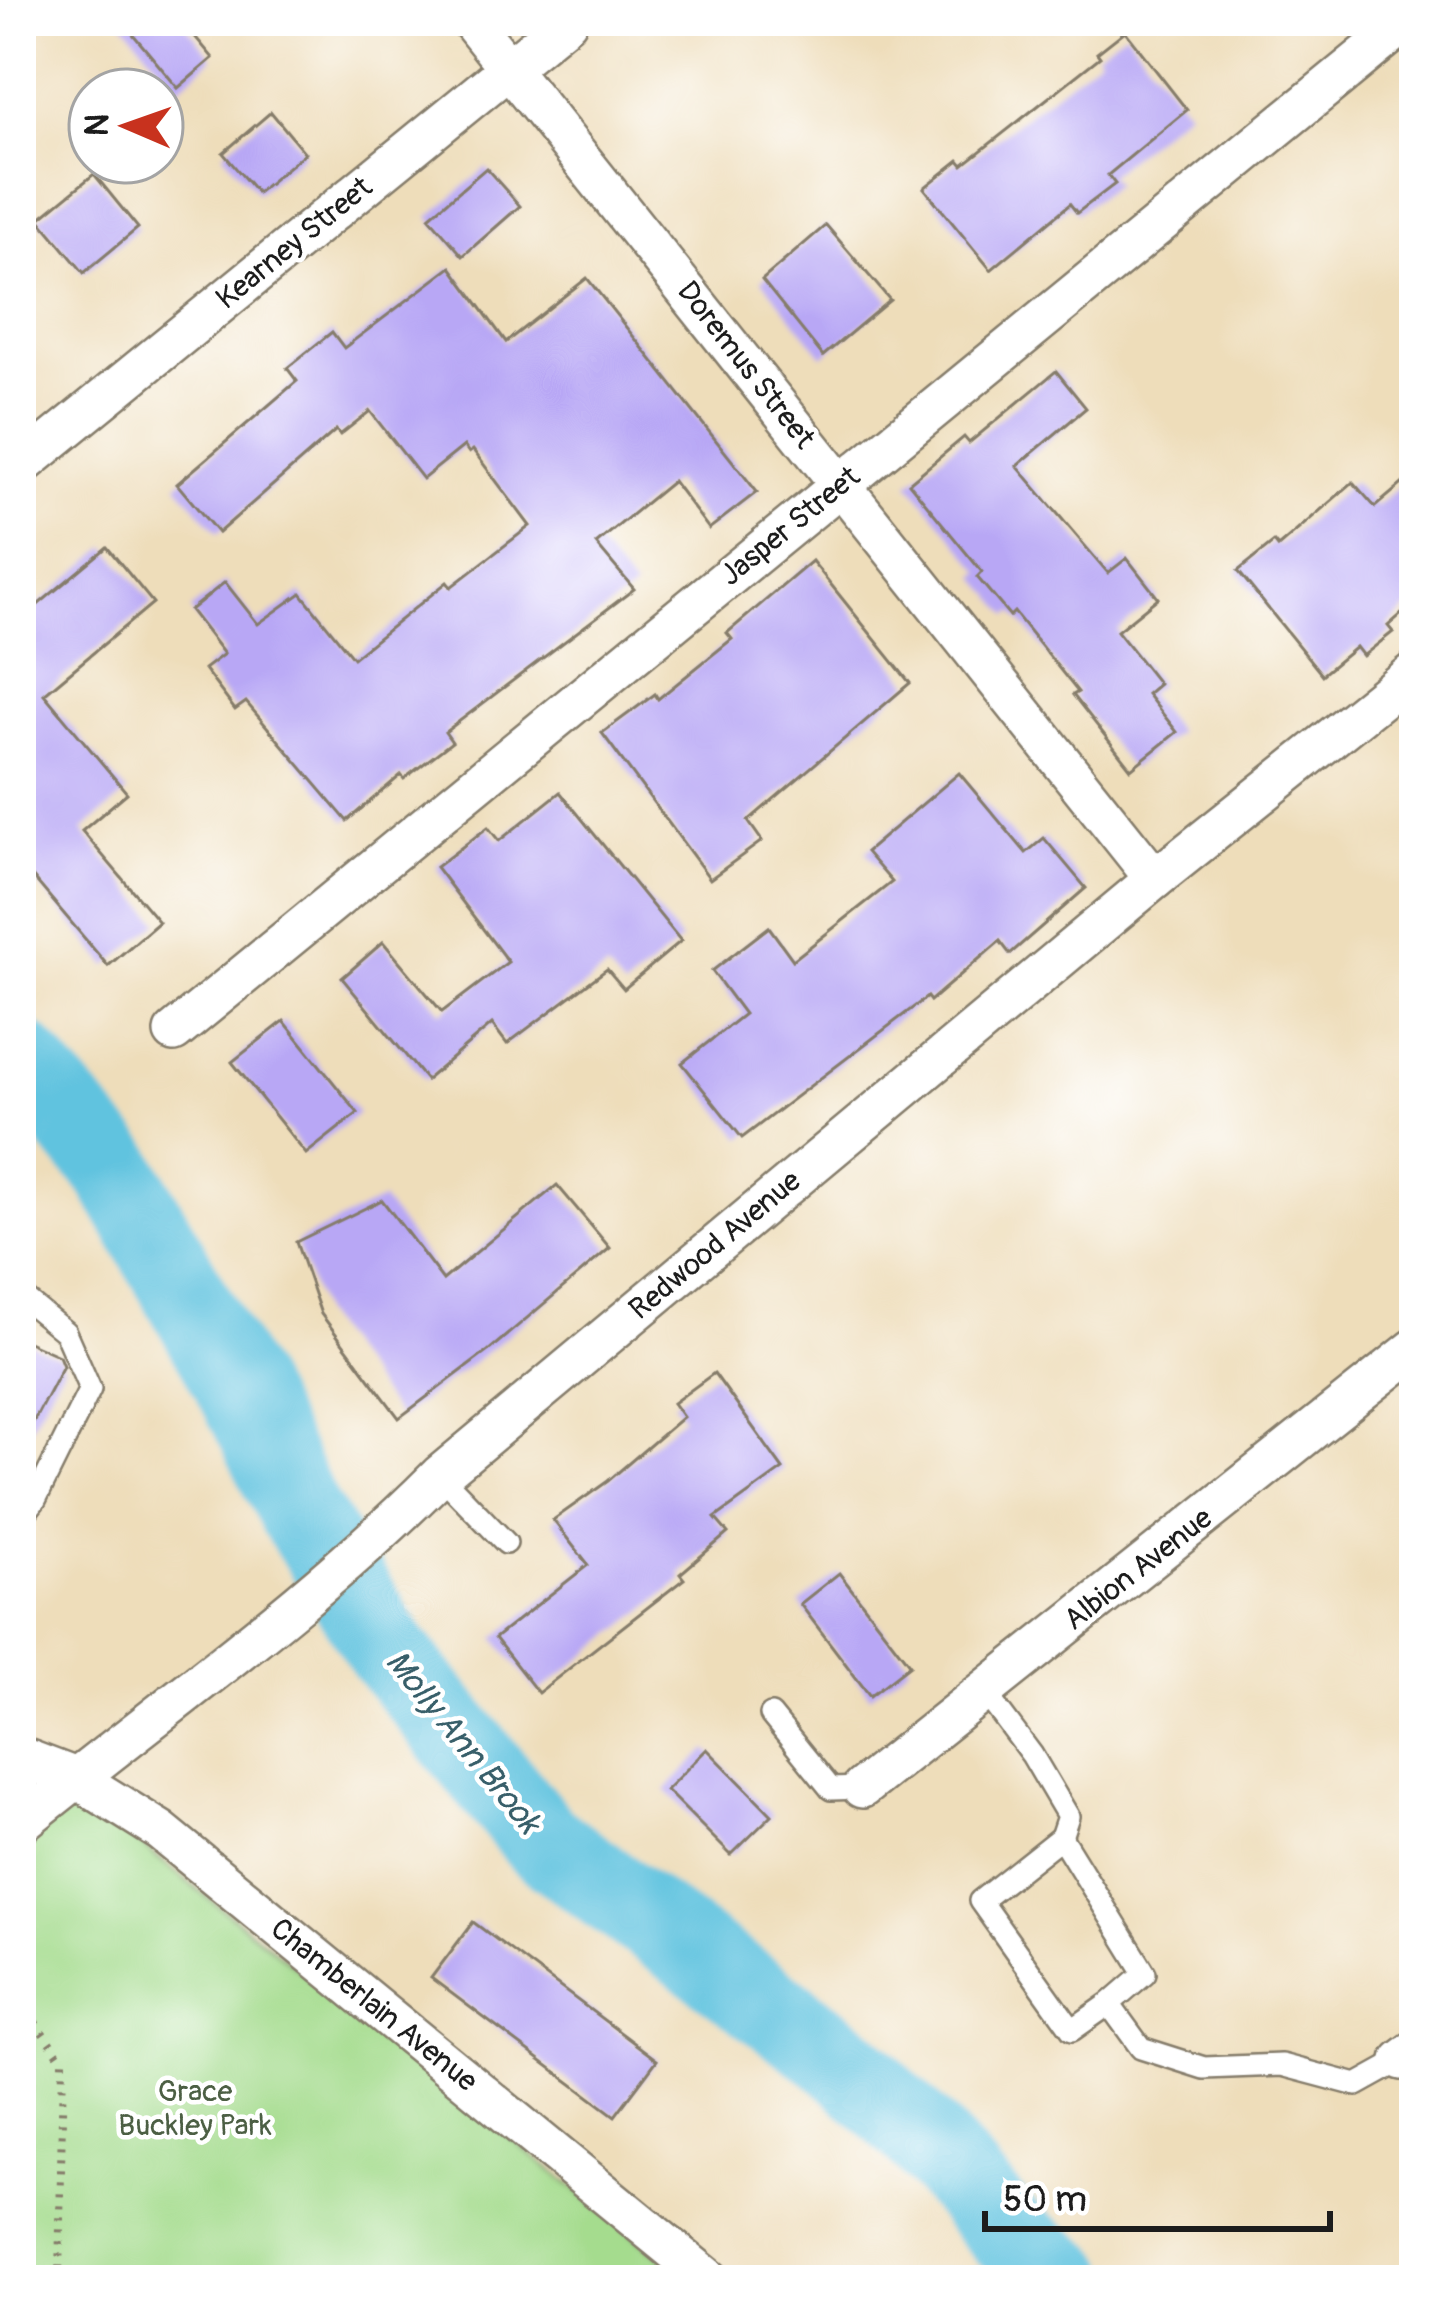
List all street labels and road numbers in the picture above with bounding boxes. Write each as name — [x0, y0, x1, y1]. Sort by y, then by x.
street label: Kearney Street — [209, 168, 380, 317]
street label: Doremus Street — [669, 274, 823, 457]
street label: Jasper Street — [713, 458, 868, 594]
street label: Redwood Avenue — [622, 1162, 809, 1328]
street label: Albion Avenue — [1056, 1499, 1220, 1638]
street label: Chamberlain Avenue — [263, 1910, 485, 2100]

